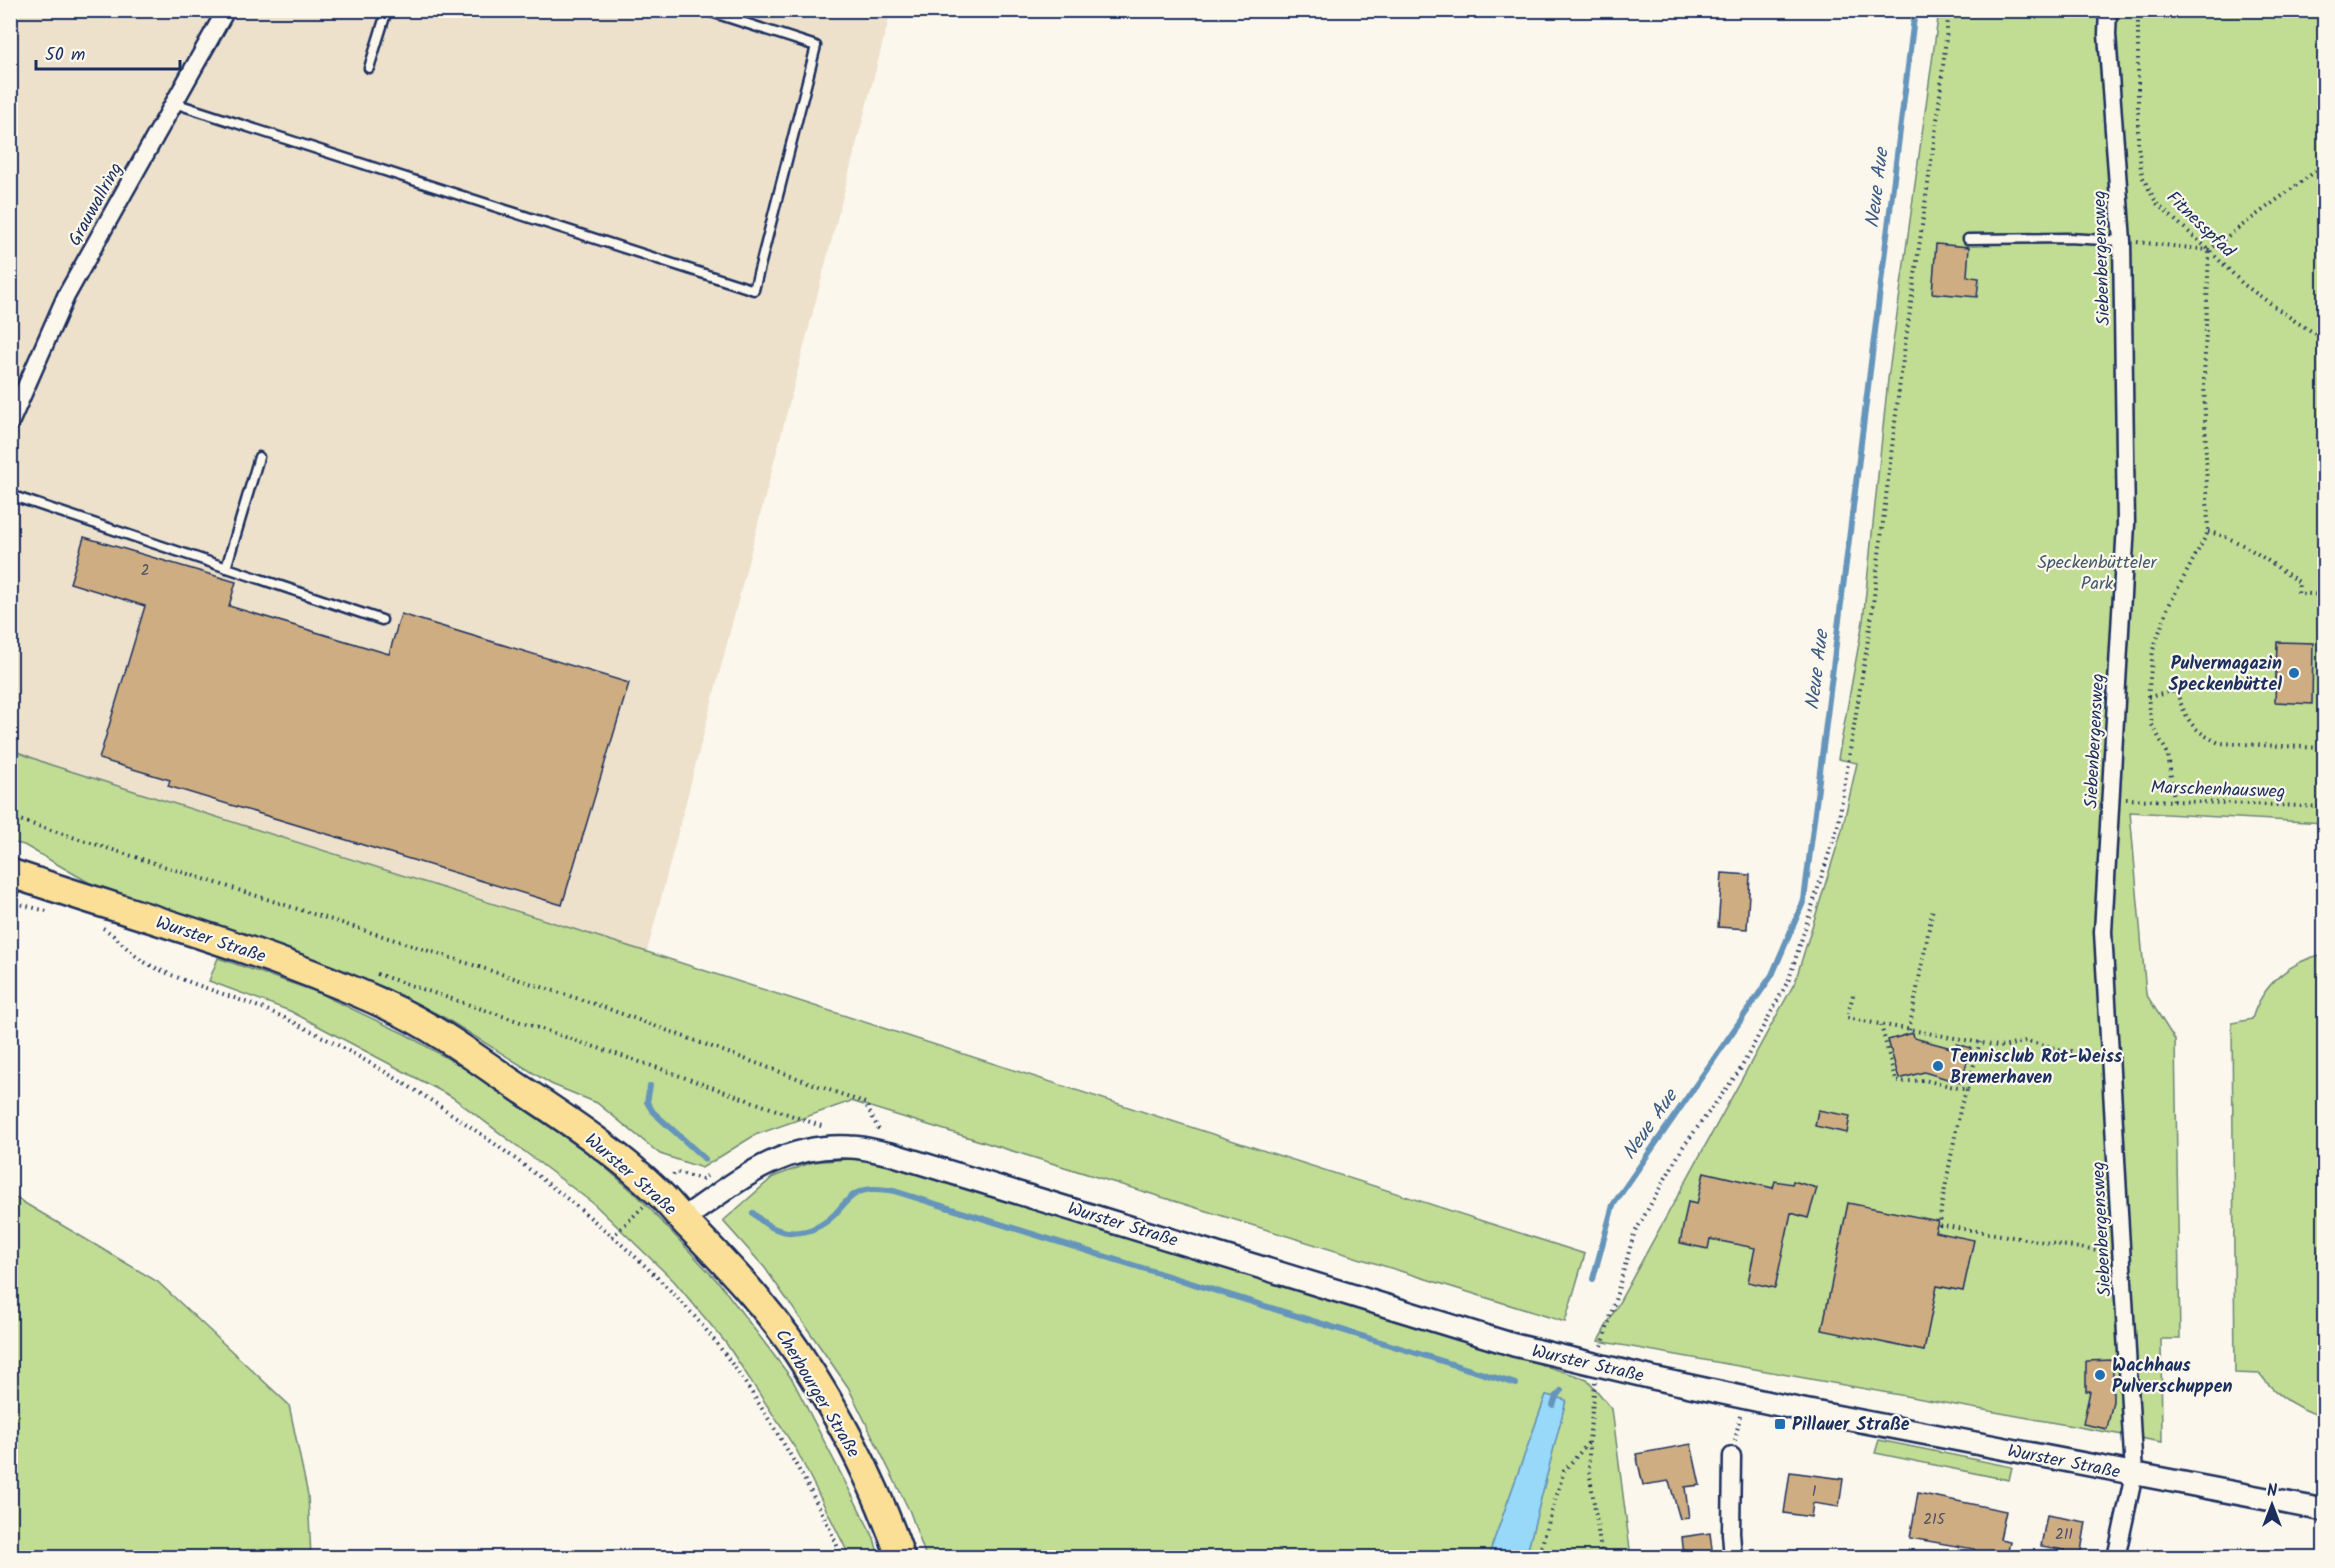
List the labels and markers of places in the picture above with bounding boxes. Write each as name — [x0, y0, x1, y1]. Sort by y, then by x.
place label: Pulvermagazin Speckenbüttel — [2169, 650, 2282, 700]
marker: Pulvermagazin Speckenbüttel — [2287, 666, 2301, 680]
place label: Tennisclub Rot-Weiss Bremerhaven — [1950, 1043, 2123, 1093]
marker: Tennisclub Rot-Weiss Bremerhaven — [1931, 1059, 1945, 1073]
place label: Wachhaus Pulverschuppen — [2112, 1352, 2233, 1402]
marker: Wachhaus Pulverschuppen — [2093, 1368, 2107, 1382]
place label: Pillauer Straße — [1792, 1411, 1910, 1440]
marker: Pillauer Straße — [1773, 1417, 1787, 1431]

